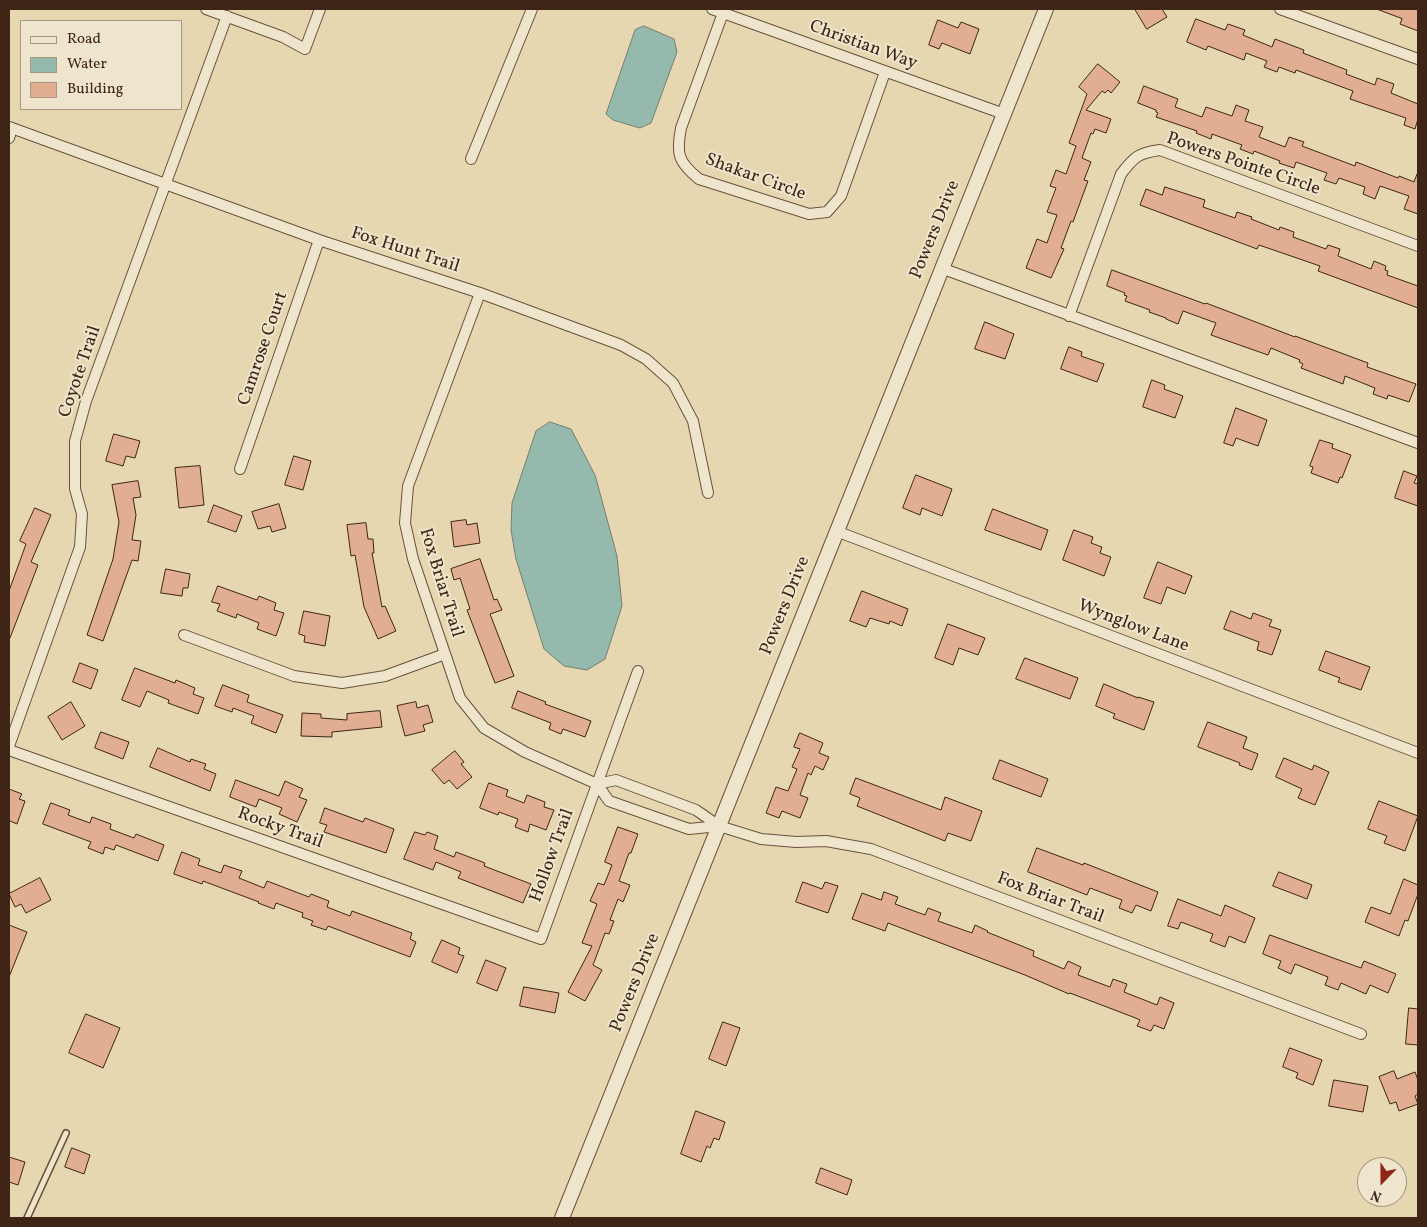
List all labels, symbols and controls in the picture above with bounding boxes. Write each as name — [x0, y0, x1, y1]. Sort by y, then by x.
street label: Christian Way — [806, 17, 920, 75]
legend — [20, 20, 182, 110]
text: Road — [67, 29, 101, 50]
text: Water — [67, 54, 107, 75]
text: Building — [67, 79, 123, 100]
street label: Powers Pointe Circle — [1163, 129, 1323, 201]
street label: Shakar Circle — [702, 150, 808, 206]
street label: Powers Drive — [906, 177, 966, 283]
street label: Fox Hunt Trail — [348, 223, 462, 279]
street label: Camrose Court — [234, 289, 294, 409]
street label: Coyote Trail — [55, 323, 107, 421]
street label: Fox Briar Trail — [413, 526, 467, 640]
street label: Powers Drive — [756, 553, 816, 659]
street label: Wynglow Lane — [1074, 596, 1192, 658]
street label: Rocky Trail — [234, 804, 326, 854]
street label: Hollow Trail — [526, 806, 580, 906]
street label: Fox Briar Trail — [993, 869, 1107, 929]
street label: Powers Drive — [606, 930, 666, 1036]
north arrow — [1357, 1157, 1407, 1207]
text: N — [1368, 1185, 1385, 1206]

